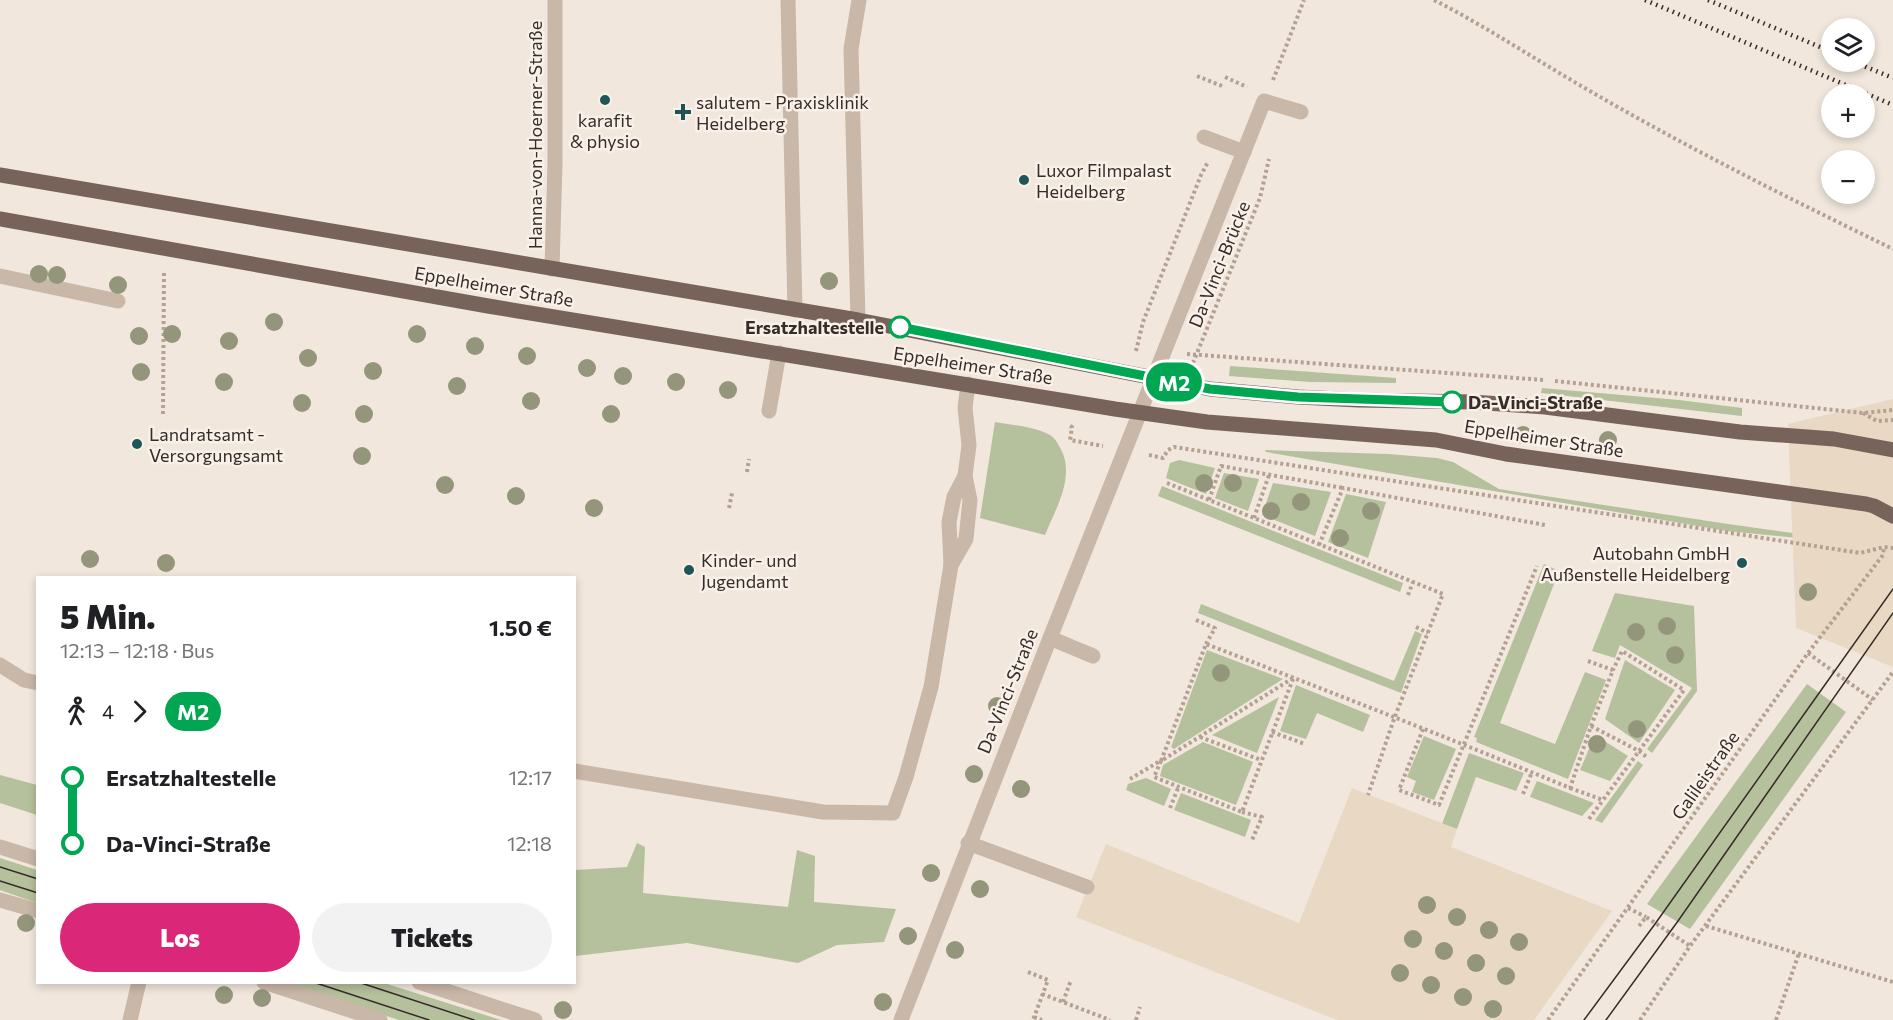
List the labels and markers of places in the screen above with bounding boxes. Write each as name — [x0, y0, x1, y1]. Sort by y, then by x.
place label: salutem - Praxisklinik Heidelberg — [696, 91, 869, 134]
marker: karafit & physio — [598, 93, 612, 107]
marker: salutem - Praxisklinik Heidelberg — [674, 103, 692, 121]
place label: karafit & physio — [570, 109, 640, 152]
place label: Luxor Filmpalast Heidelberg — [1036, 159, 1172, 202]
marker: Luxor Filmpalast Heidelberg — [1017, 173, 1031, 187]
place label: Ersatzhaltestelle — [745, 316, 884, 338]
marker: Ersatzhaltestelle — [889, 316, 911, 338]
marker: Da-Vinci-Straße — [1441, 391, 1463, 413]
place label: Da-Vinci-Straße — [1468, 391, 1603, 413]
place label: Landratsamt - Versorgungsamt — [149, 423, 283, 466]
marker: Landratsamt - Versorgungsamt — [130, 437, 144, 451]
place label: Autobahn GmbH Außenstelle Heidelberg — [1541, 542, 1730, 585]
place label: Kinder- und Jugendamt — [701, 549, 797, 592]
marker: Autobahn GmbH Außenstelle Heidelberg — [1735, 556, 1749, 570]
marker: Kinder- und Jugendamt — [682, 563, 696, 577]

